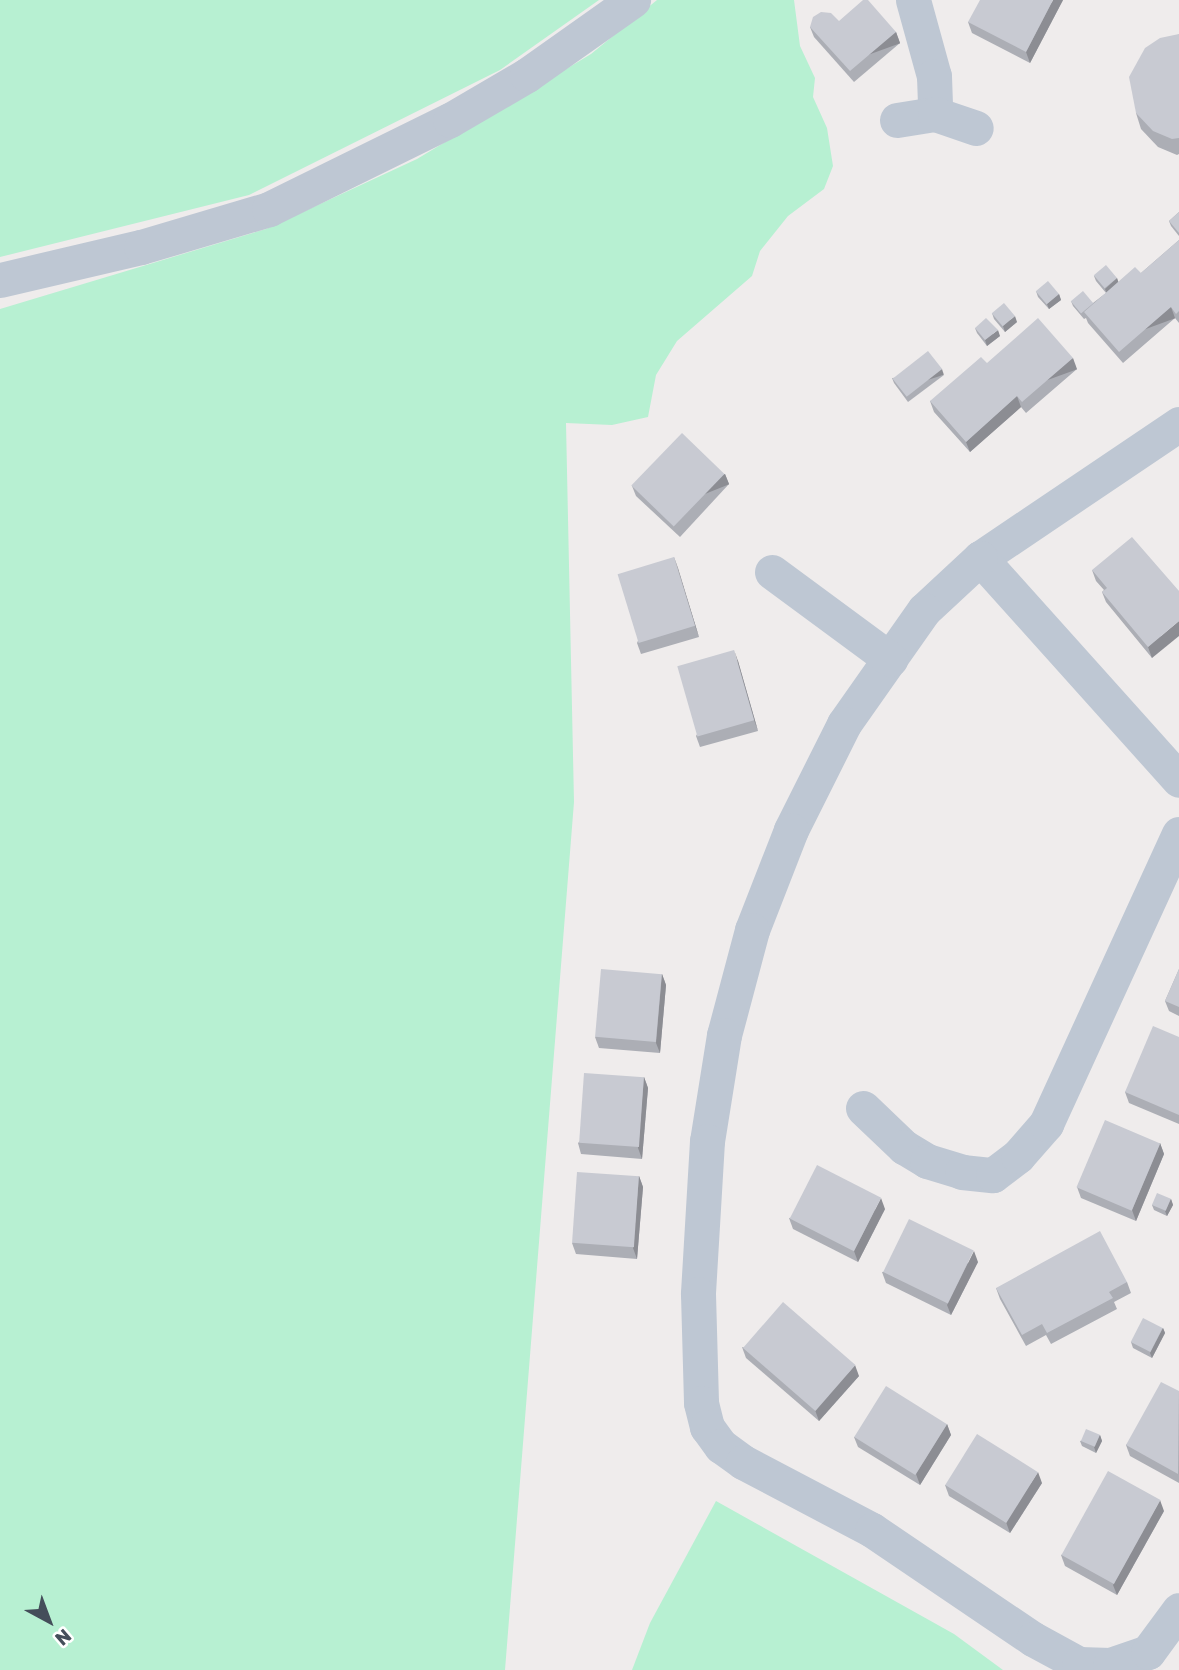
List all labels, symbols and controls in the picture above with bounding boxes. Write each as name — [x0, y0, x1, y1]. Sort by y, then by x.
north arrow — [14, 1586, 84, 1656]
text: N — [50, 1624, 76, 1650]

